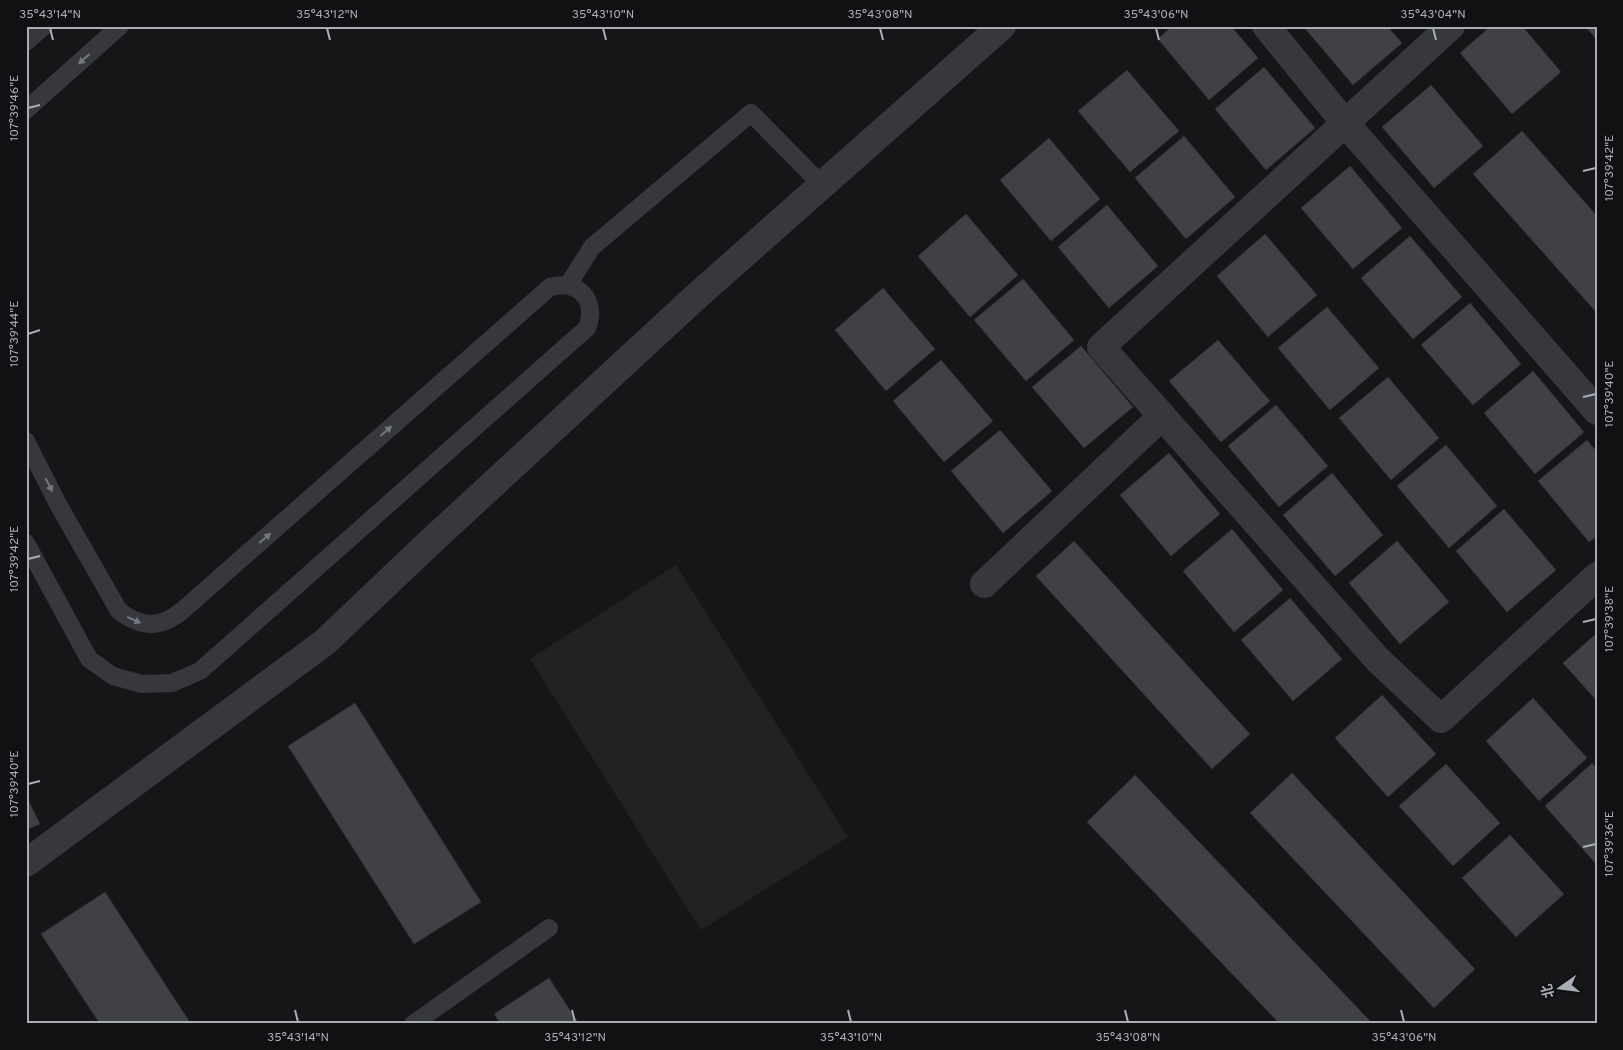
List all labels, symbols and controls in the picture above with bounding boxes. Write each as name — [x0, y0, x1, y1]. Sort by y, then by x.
text: 35°43'14"N — [19, 7, 81, 23]
text: 35°43'12"N — [296, 7, 358, 23]
text: 35°43'10"N — [572, 7, 634, 23]
text: 35°43'08"N — [847, 7, 913, 23]
text: 35°43'06"N — [1123, 7, 1189, 23]
text: 35°43'04"N — [1400, 7, 1466, 23]
one-way arrow — [77, 53, 90, 64]
text: 107°39'46"E — [7, 75, 23, 141]
text: 107°39'42"E — [1602, 135, 1618, 201]
text: 107°39'44"E — [7, 301, 23, 367]
text: 107°39'40"E — [1602, 361, 1618, 427]
one-way arrow — [380, 425, 392, 437]
one-way arrow — [45, 478, 53, 492]
text: 107°39'42"E — [7, 526, 23, 592]
one-way arrow — [258, 533, 271, 544]
text: 107°39'38"E — [1602, 586, 1618, 652]
one-way arrow — [127, 616, 141, 624]
text: 107°39'40"E — [7, 751, 23, 817]
text: 107°39'36"E — [1602, 811, 1618, 877]
north arrow — [1536, 962, 1586, 1012]
text: 北 — [1539, 982, 1559, 1000]
text: 35°43'14"N — [267, 1030, 329, 1046]
text: 35°43'12"N — [544, 1030, 606, 1046]
text: 35°43'10"N — [820, 1030, 882, 1046]
text: 35°43'08"N — [1095, 1030, 1161, 1046]
text: 35°43'06"N — [1371, 1030, 1437, 1046]

